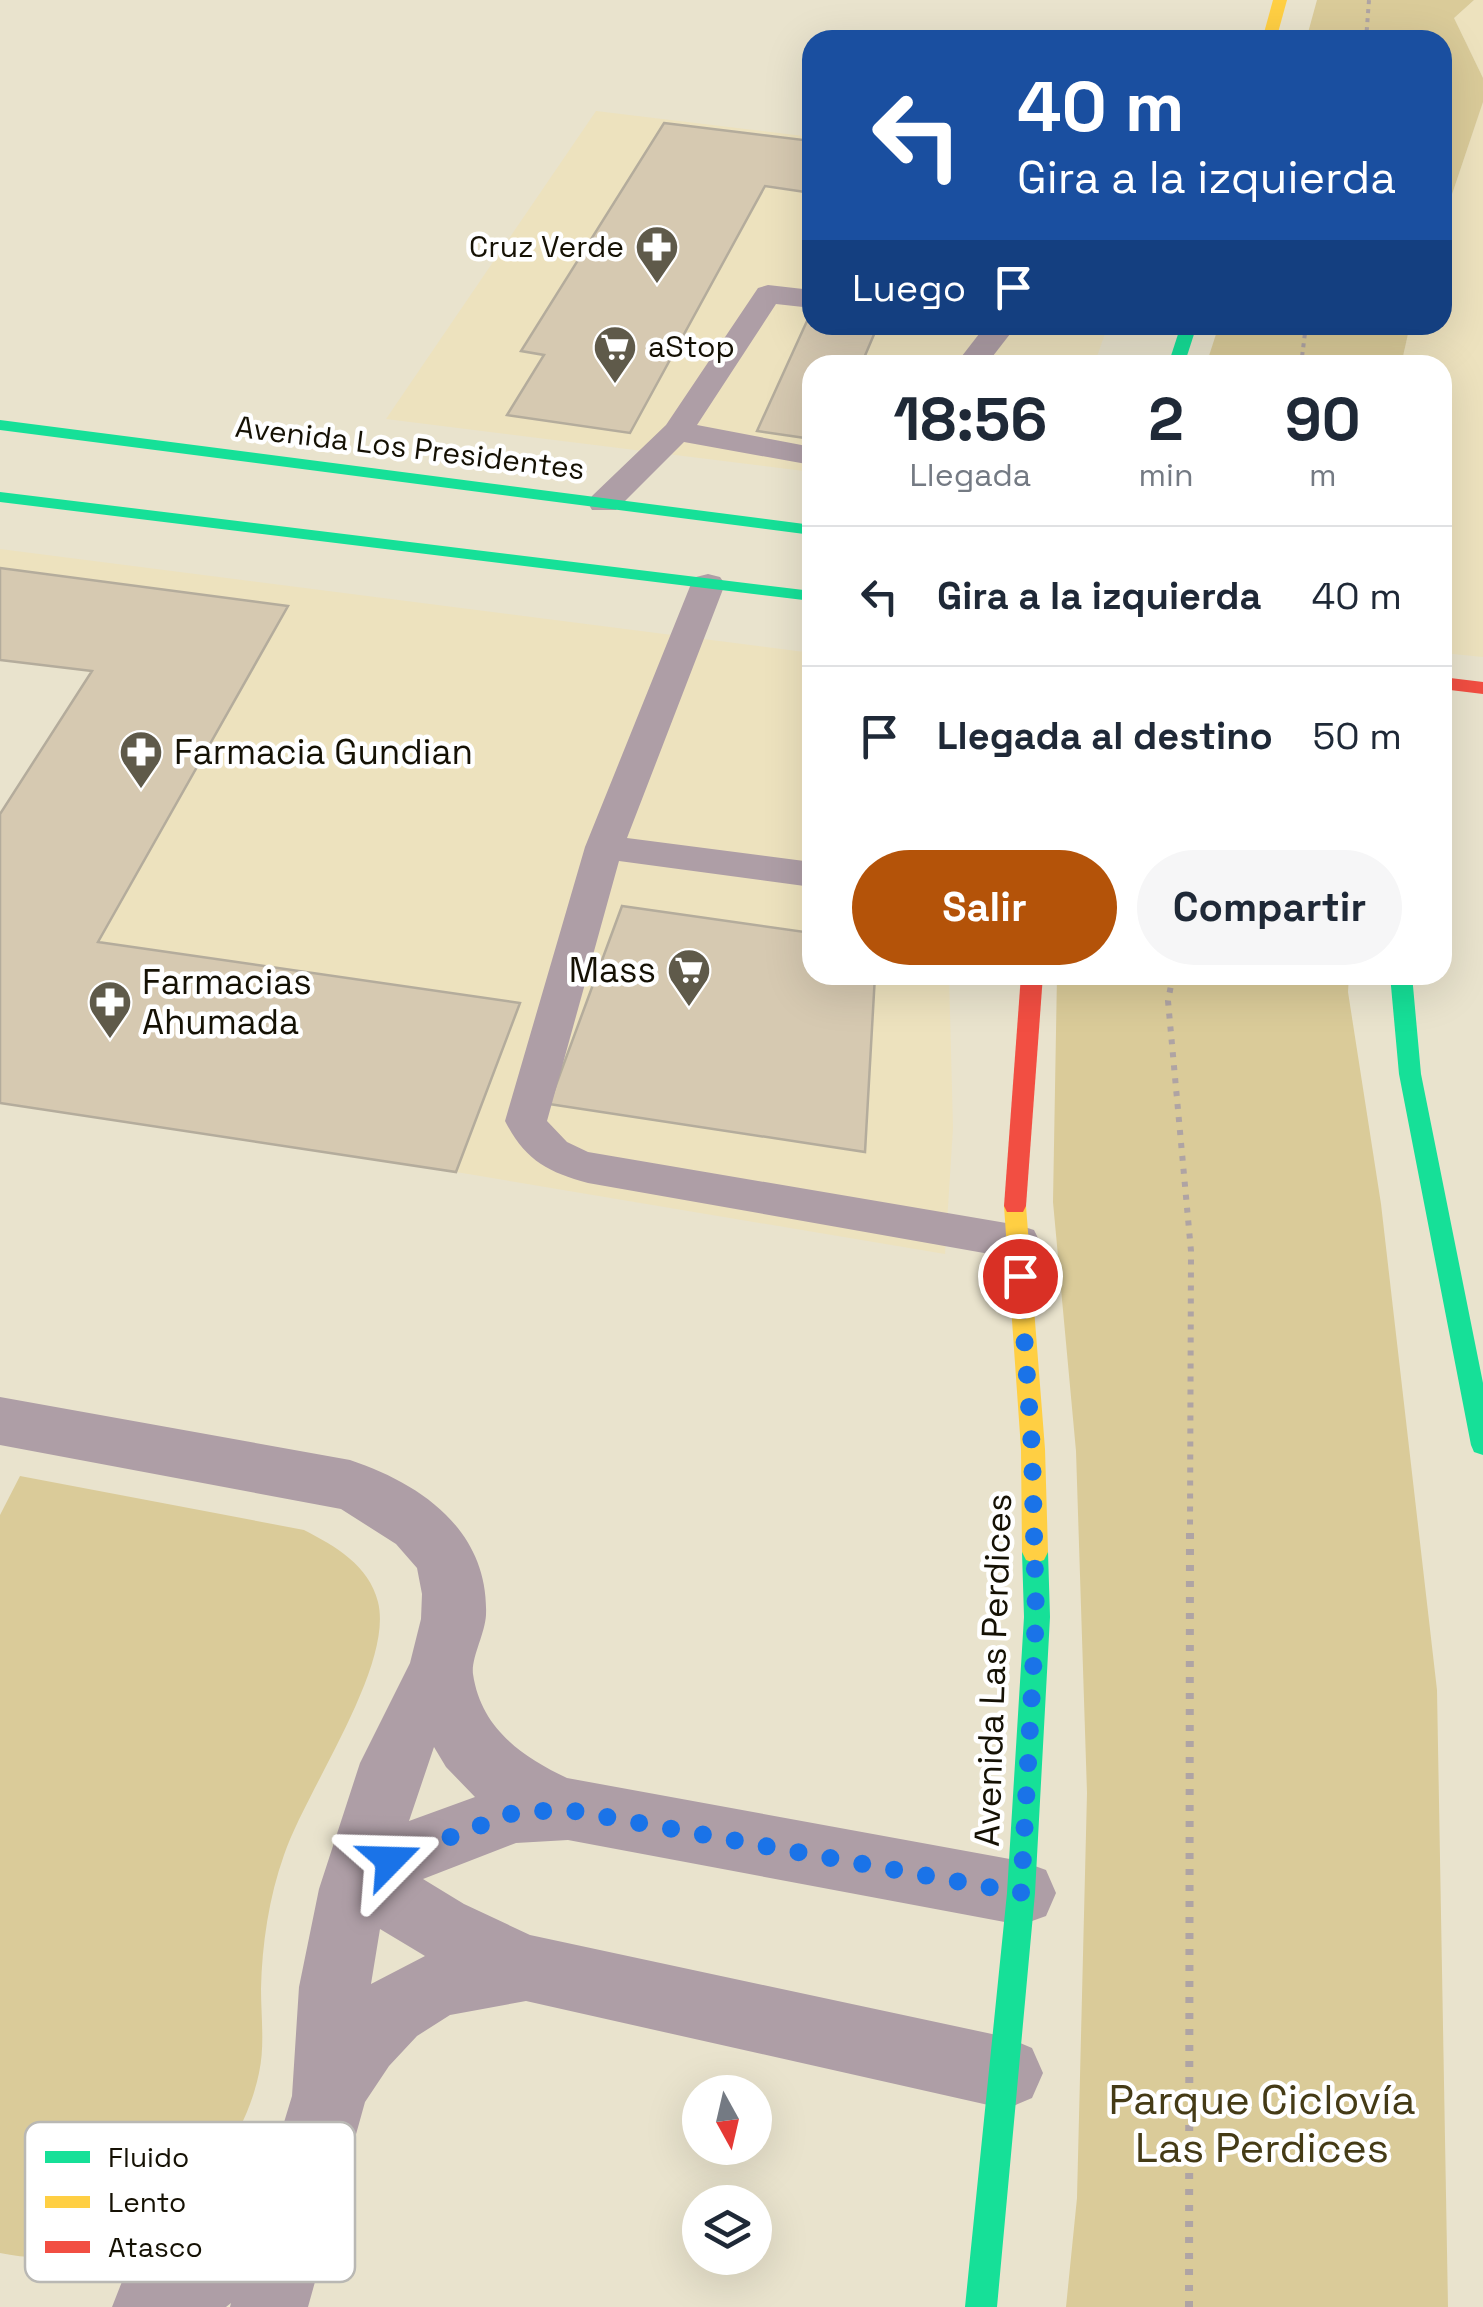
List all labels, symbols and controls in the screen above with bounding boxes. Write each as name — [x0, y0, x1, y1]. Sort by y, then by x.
text: 40 m — [1017, 62, 1184, 151]
icon: left — [852, 70, 982, 200]
text: Gira a la izquierda — [1017, 149, 1396, 206]
pharmacy icon: Cruz Verde — [634, 224, 680, 285]
place label: Cruz Verde — [469, 227, 624, 266]
icon: arrive — [986, 260, 1041, 315]
text: Luego — [852, 264, 966, 312]
supermarket icon: aStop — [592, 324, 638, 385]
place label: aStop — [648, 327, 735, 366]
text: 18:56 — [893, 381, 1047, 458]
text: 2 — [1148, 381, 1184, 458]
text: 90 — [1285, 381, 1361, 458]
street label: Avenida Los Presidentes — [233, 407, 587, 488]
text: Llegada — [909, 455, 1031, 495]
text: min — [1139, 455, 1194, 495]
text: m — [1309, 455, 1337, 495]
icon: left — [852, 569, 907, 624]
text: Gira a la izquierda — [937, 572, 1262, 620]
text: 40 m — [1311, 572, 1402, 620]
icon: arrive — [852, 709, 907, 764]
text: Llegada al destino — [937, 712, 1273, 760]
text: 50 m — [1312, 712, 1402, 760]
pharmacy icon: Farmacia Gundian — [118, 729, 164, 790]
place label: Farmacia Gundian — [174, 730, 473, 774]
button: Salir — [852, 850, 1117, 965]
button: Compartir — [1137, 850, 1402, 965]
supermarket icon: Mass — [666, 947, 712, 1008]
place label: Mass — [569, 948, 656, 992]
place label: Farmacias Ahumada — [142, 960, 312, 1044]
pharmacy icon: Farmacias Ahumada — [87, 979, 133, 1040]
pin — [978, 1234, 1063, 1319]
icon: arrive — [993, 1249, 1048, 1304]
street label: Avenida Las Perdices — [965, 1493, 1021, 1847]
position arrow — [338, 1808, 442, 1912]
park label: Parque Ciclovía Las Perdices — [1108, 2073, 1416, 2174]
north arrow — [682, 2075, 772, 2165]
map controls — [682, 2075, 772, 2275]
legend — [25, 2122, 355, 2282]
text: Fluido — [108, 2139, 189, 2175]
text: Lento — [108, 2184, 186, 2220]
button: layers — [682, 2185, 772, 2275]
text: Atasco — [108, 2229, 203, 2265]

